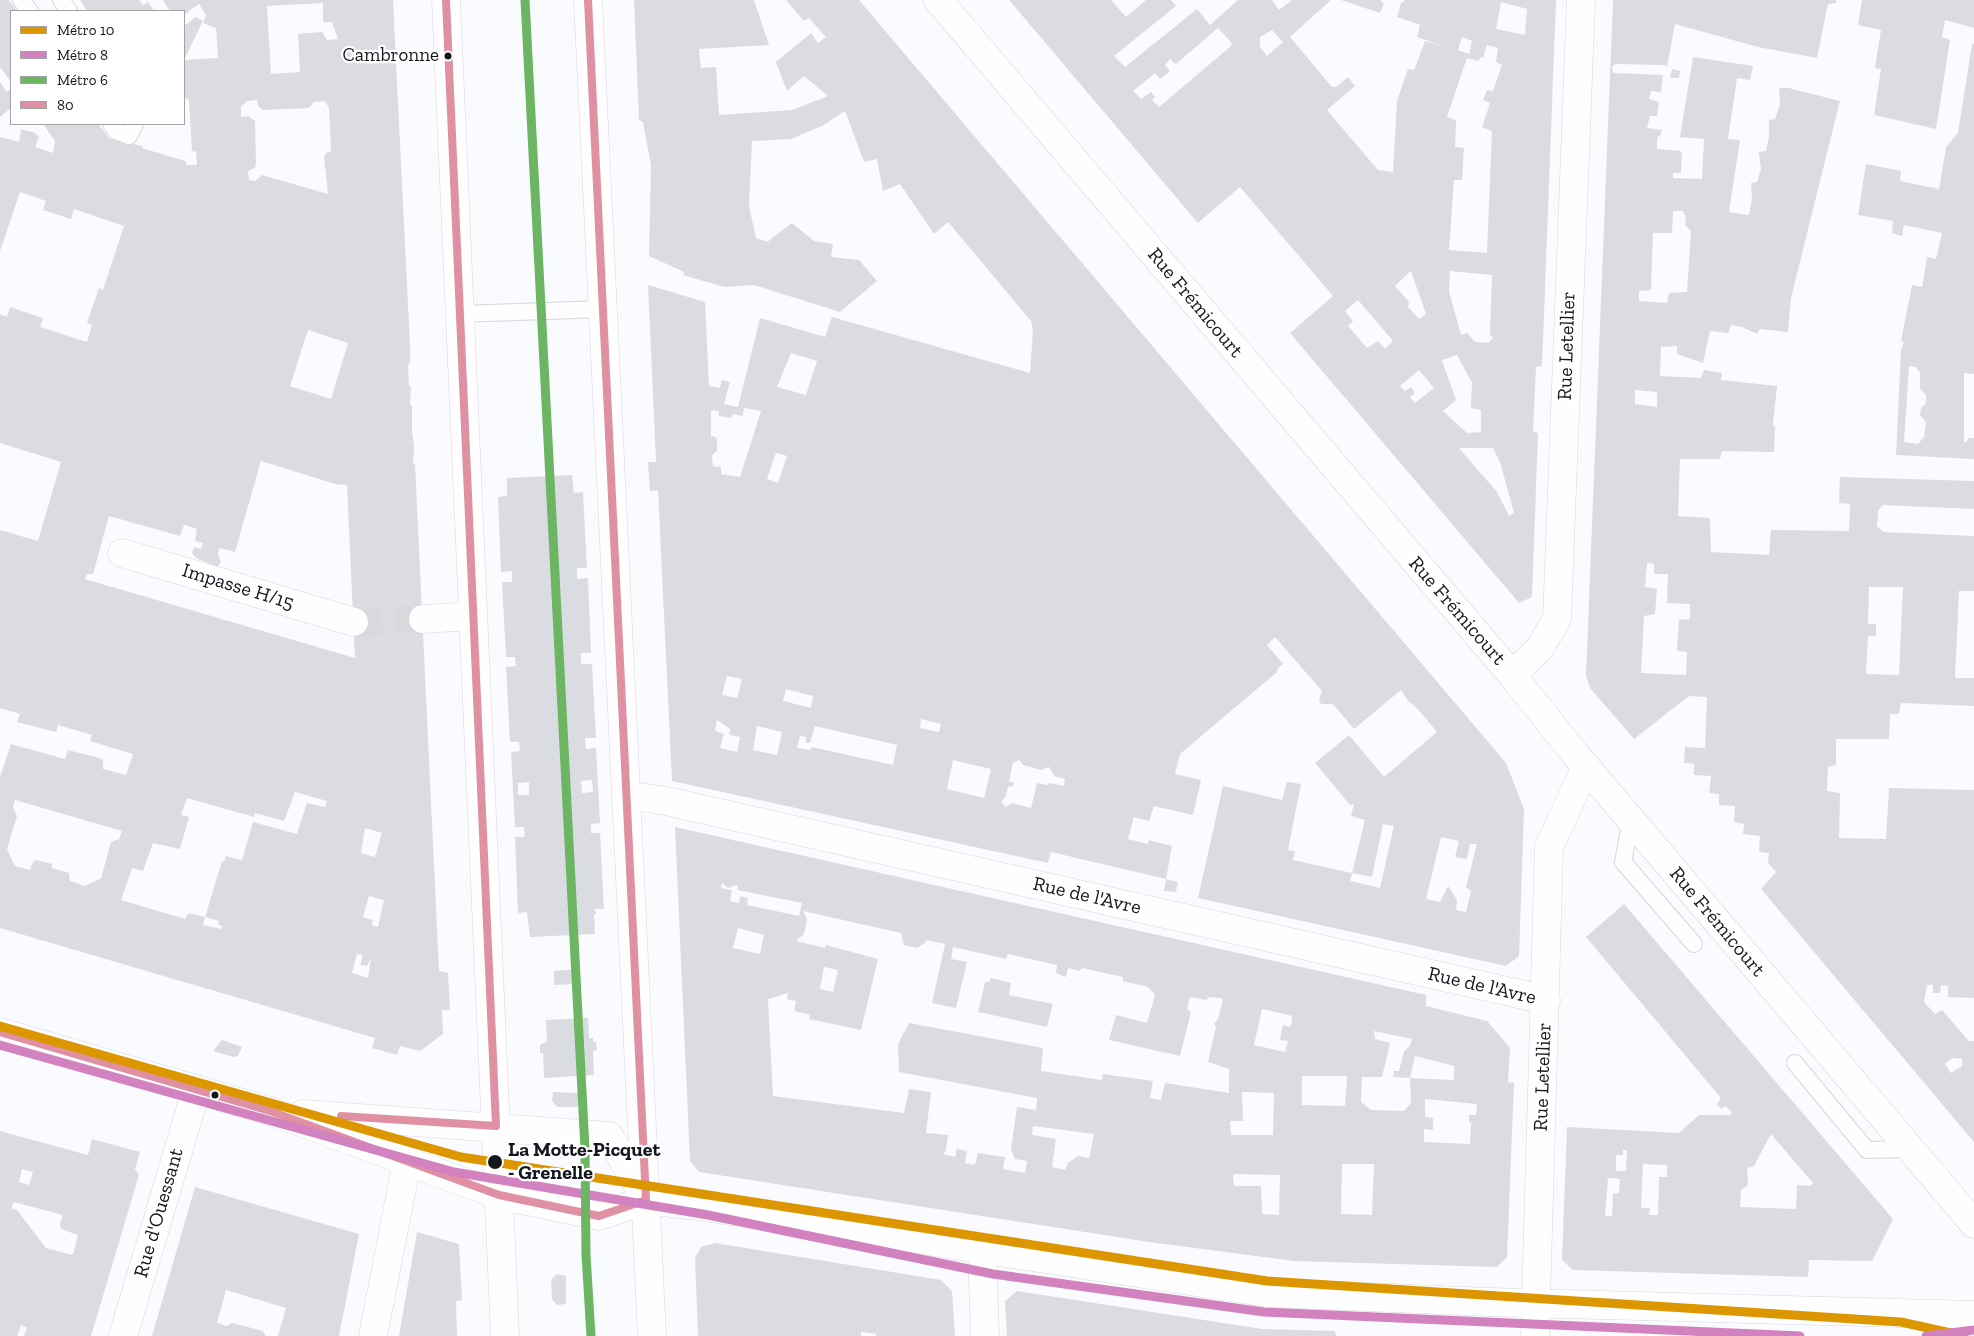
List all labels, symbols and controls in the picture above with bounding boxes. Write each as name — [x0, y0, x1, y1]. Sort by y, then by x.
legend — [10, 10, 185, 125]
text: Métro 10 — [57, 21, 114, 39]
place label: Cambronne — [343, 45, 439, 67]
text: Métro 8 — [57, 46, 108, 64]
marker: Cambronne — [443, 51, 453, 61]
text: Métro 6 — [57, 71, 108, 89]
text: 80 — [57, 96, 74, 114]
street label: Rue Frémicourt — [1142, 243, 1248, 363]
street label: Rue Letellier — [1553, 291, 1581, 401]
street label: Rue Frémicourt — [1403, 552, 1511, 670]
street label: Impasse H/15 — [179, 559, 297, 615]
street label: Rue Frémicourt — [1664, 862, 1770, 982]
street label: Rue de l'Avre — [1031, 872, 1143, 920]
street label: Rue de l'Avre — [1426, 962, 1538, 1010]
street label: Rue Letellier — [1529, 1022, 1557, 1132]
unlabelled marker — [210, 1090, 220, 1100]
place label: La Motte-Picquet - Grenelle — [508, 1138, 660, 1185]
street label: Rue d'Ouessant — [129, 1146, 189, 1280]
marker: La Motte-Picquet - Grenelle — [486, 1153, 504, 1171]

